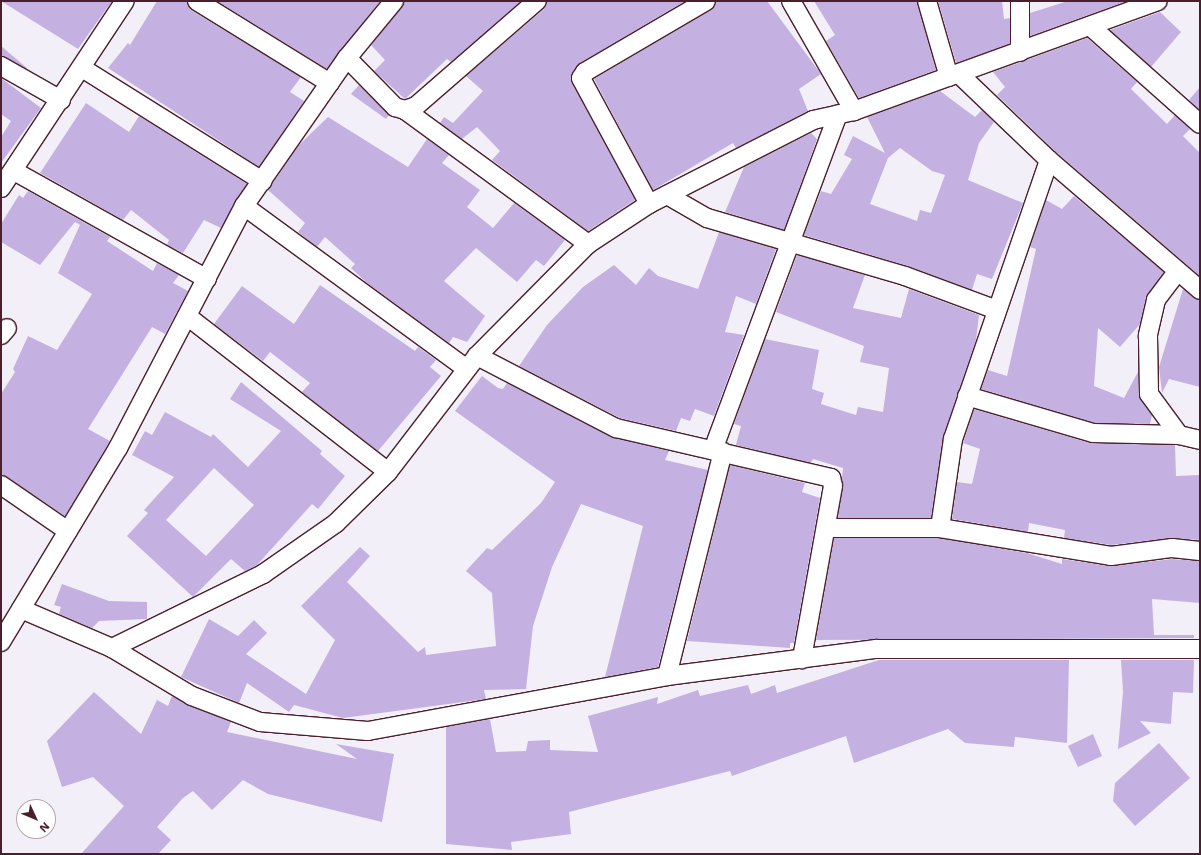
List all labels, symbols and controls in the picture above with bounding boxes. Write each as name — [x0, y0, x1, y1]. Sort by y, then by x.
north arrow — [16, 799, 56, 839]
text: N — [36, 819, 53, 835]

